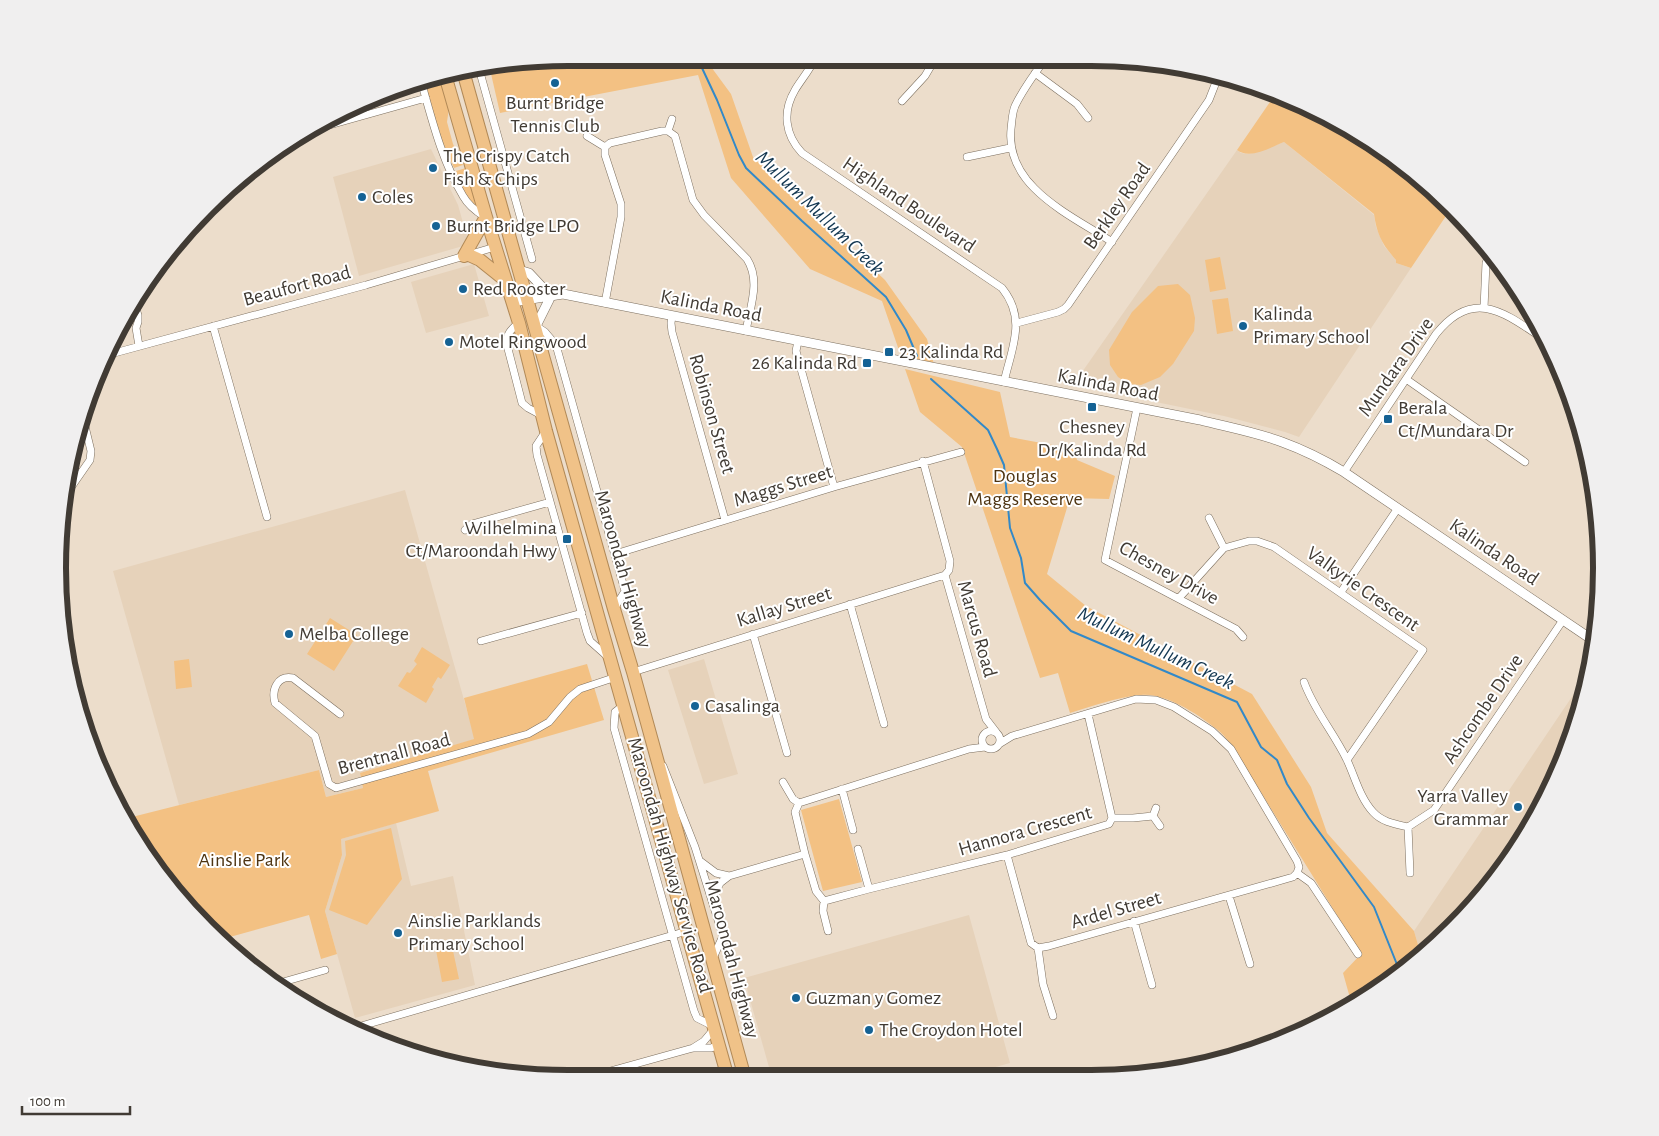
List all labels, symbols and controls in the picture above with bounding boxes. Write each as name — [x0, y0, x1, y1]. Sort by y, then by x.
marker: Burnt Bridge Tennis Club — [549, 77, 561, 89]
place label: Burnt Bridge Tennis Club — [506, 93, 604, 136]
place label: The Crispy Catch Fish & Chips — [443, 146, 570, 189]
water label: Mullum Mullum Creek — [752, 146, 889, 280]
street label: Highland Boulevard — [839, 153, 979, 257]
street label: Berkley Road — [1080, 159, 1154, 253]
marker: The Crispy Catch Fish & Chips — [427, 162, 439, 174]
place label: Coles — [372, 187, 413, 207]
marker: Coles — [356, 191, 368, 203]
place label: Burnt Bridge LPO — [446, 216, 579, 236]
marker: Burnt Bridge LPO — [430, 220, 442, 232]
street label: Beaufort Road — [241, 262, 353, 310]
place label: Red Rooster — [473, 279, 566, 299]
marker: Red Rooster — [457, 283, 469, 295]
street label: Kalinda Road — [659, 286, 763, 326]
place label: Kalinda Primary School — [1253, 304, 1370, 347]
street label: Mundara Drive — [1355, 314, 1437, 420]
marker: Kalinda Primary School — [1237, 320, 1249, 332]
place label: Motel Ringwood — [459, 332, 587, 352]
marker: Motel Ringwood — [443, 336, 455, 348]
place label: 23 Kalinda Rd — [899, 342, 1003, 362]
marker: 23 Kalinda Rd — [883, 346, 895, 358]
street label: Robinson Street — [685, 352, 739, 477]
place label: 26 Kalinda Rd — [751, 353, 857, 373]
marker: 26 Kalinda Rd — [861, 357, 873, 369]
street label: Kalinda Road — [1056, 365, 1160, 405]
place label: Berala Ct/Mundara Dr — [1398, 398, 1514, 441]
marker: Chesney Dr/Kalinda Rd — [1086, 401, 1098, 413]
marker: Berala Ct/Mundara Dr — [1382, 413, 1394, 425]
place label: Chesney Dr/Kalinda Rd — [1038, 417, 1146, 460]
street label: Maggs Street — [731, 461, 835, 510]
park label: Douglas Maggs Reserve — [967, 466, 1083, 509]
street label: Maroondah Highway — [591, 488, 655, 651]
street label: Kalinda Road — [1446, 515, 1542, 589]
place label: Wilhelmina Ct/Maroondah Hwy — [406, 518, 557, 561]
marker: Wilhelmina Ct/Maroondah Hwy — [561, 533, 573, 545]
street label: Chesney Drive — [1116, 537, 1222, 609]
street label: Valkyrie Crescent — [1303, 543, 1424, 636]
street label: Marcus Road — [954, 578, 1000, 680]
street label: Kallay Street — [734, 583, 834, 631]
water label: Mullum Mullum Creek — [1075, 603, 1238, 694]
place label: Melba College — [299, 624, 409, 644]
marker: Melba College — [283, 628, 295, 640]
street label: Ashcombe Drive — [1439, 651, 1527, 767]
place label: Casalinga — [705, 696, 780, 716]
marker: Casalinga — [689, 700, 701, 712]
street label: Brentnall Road — [336, 729, 452, 779]
street label: Maroondah Highway Service Road — [624, 735, 716, 995]
place label: Yarra Valley Grammar — [1417, 786, 1509, 829]
marker: Yarra Valley Grammar — [1512, 801, 1524, 813]
street label: Hannora Crescent — [956, 802, 1095, 860]
park label: Ainslie Park — [199, 850, 289, 870]
street label: Maroondah Highway — [701, 878, 763, 1041]
street label: Ardel Street — [1069, 887, 1164, 932]
place label: Ainslie Parklands Primary School — [408, 911, 541, 954]
marker: Ainslie Parklands Primary School — [392, 927, 404, 939]
place label: Guzman y Gomez — [806, 988, 941, 1008]
marker: Guzman y Gomez — [790, 992, 802, 1004]
place label: The Croydon Hotel — [879, 1020, 1023, 1040]
marker: The Croydon Hotel — [863, 1024, 875, 1036]
scale bar — [22, 1084, 130, 1116]
text: 100 m — [30, 1094, 65, 1109]

